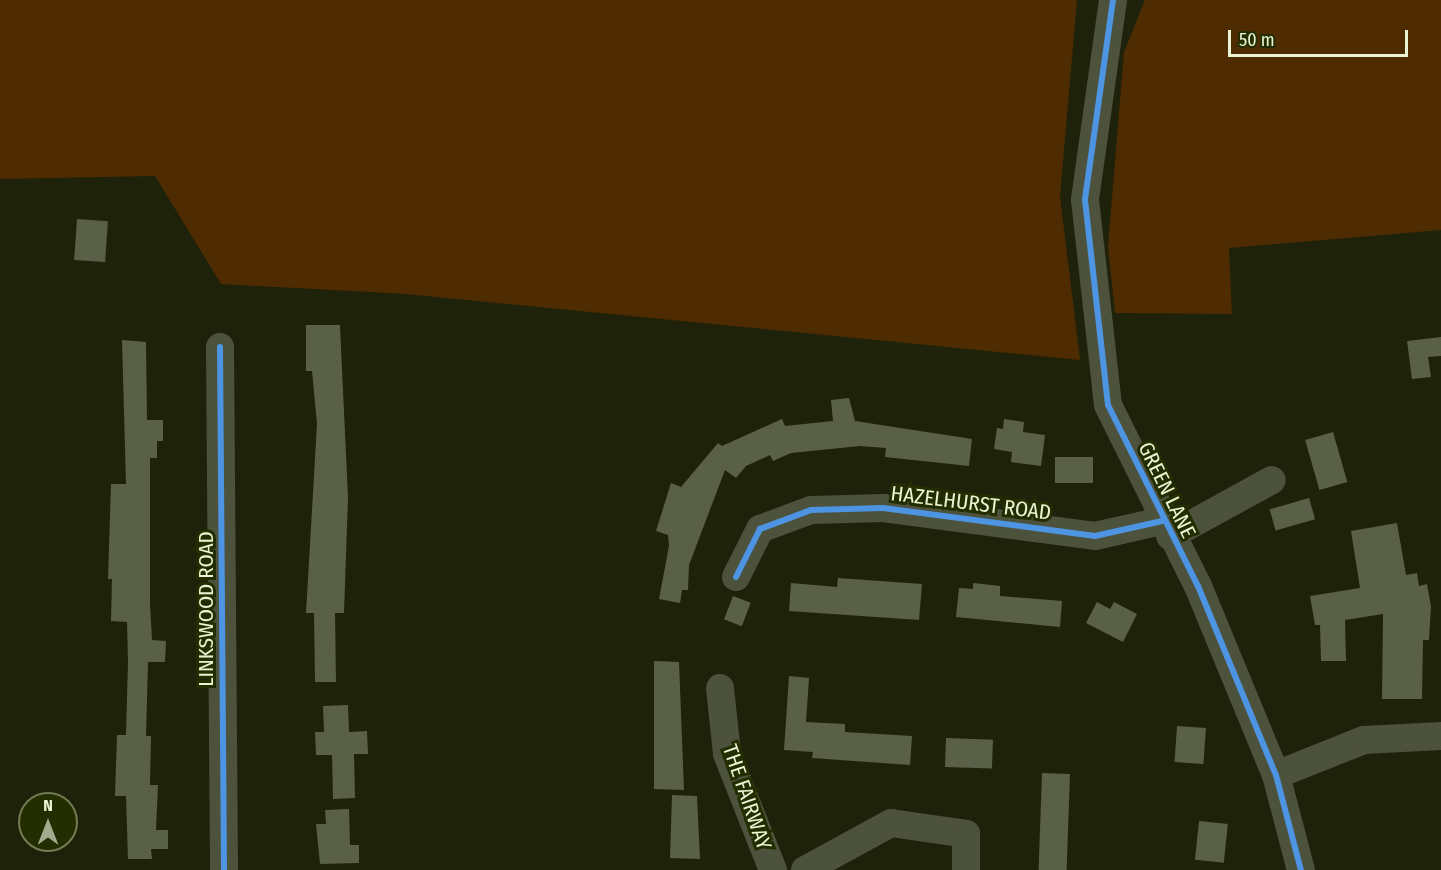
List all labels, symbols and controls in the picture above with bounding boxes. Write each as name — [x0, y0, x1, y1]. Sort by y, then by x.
scale bar — [1231, 18, 1411, 56]
text: 50 m — [1239, 29, 1275, 51]
street label: GREEN LANE — [1133, 438, 1201, 542]
street label: HAZELHURST ROAD — [889, 481, 1053, 525]
street label: LINKSWOOD ROAD — [193, 531, 219, 687]
street label: THE FAIRWAY — [717, 741, 777, 853]
north arrow — [18, 792, 78, 852]
text: N — [43, 796, 53, 815]

